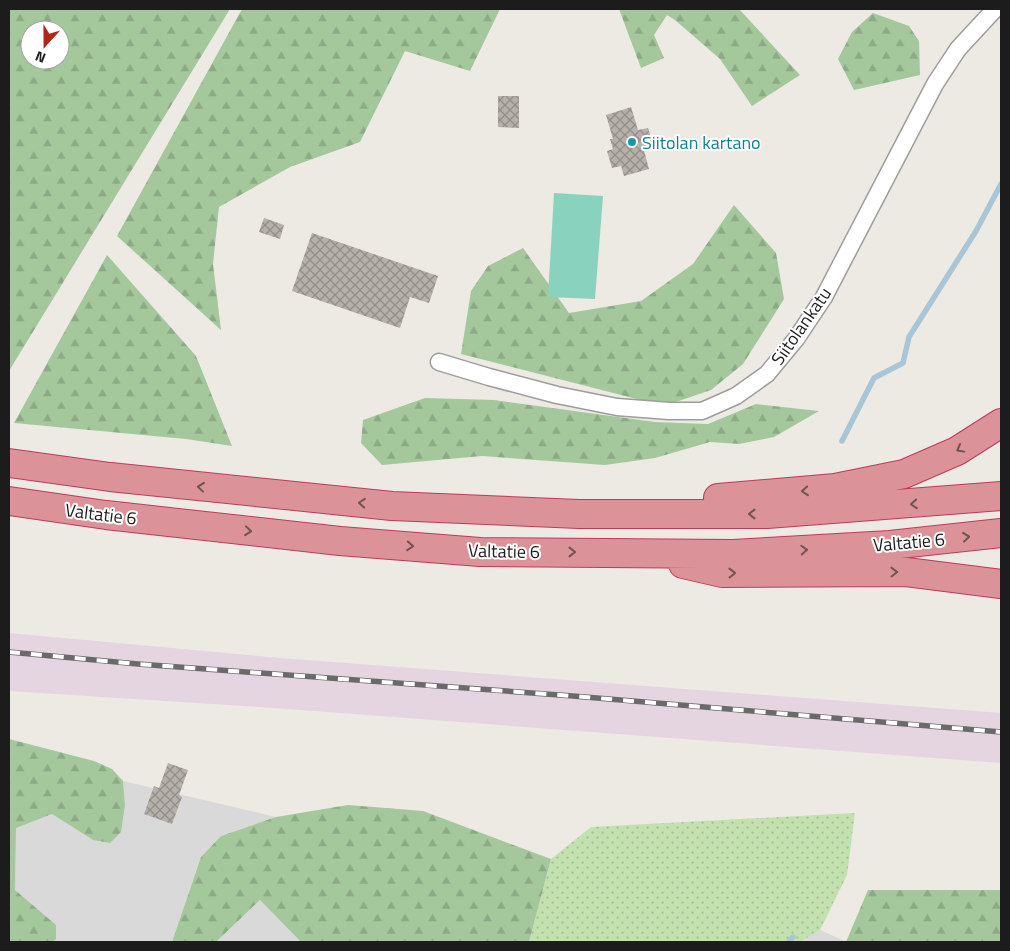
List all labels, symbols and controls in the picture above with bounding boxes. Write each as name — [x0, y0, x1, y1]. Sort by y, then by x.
north arrow — [20, 20, 70, 70]
text: N — [32, 46, 48, 69]
place label: Siitolan kartano — [642, 129, 761, 156]
marker: Siitolan kartano — [626, 136, 638, 148]
street label: Siitolankatu — [764, 281, 838, 371]
one-way arrow — [957, 443, 966, 453]
one-way arrow — [196, 482, 204, 493]
one-way arrow — [800, 485, 808, 496]
street label: Valtatie 6 — [64, 496, 138, 532]
one-way arrow — [358, 498, 366, 509]
one-way arrow — [910, 498, 918, 509]
one-way arrow — [748, 509, 756, 519]
one-way arrow — [244, 525, 252, 536]
street label: Valtatie 6 — [872, 525, 946, 559]
one-way arrow — [962, 532, 970, 543]
street label: Valtatie 6 — [468, 537, 540, 565]
one-way arrow — [406, 541, 414, 552]
one-way arrow — [800, 544, 808, 555]
one-way arrow — [568, 547, 576, 558]
one-way arrow — [891, 567, 899, 577]
one-way arrow — [728, 568, 736, 578]

